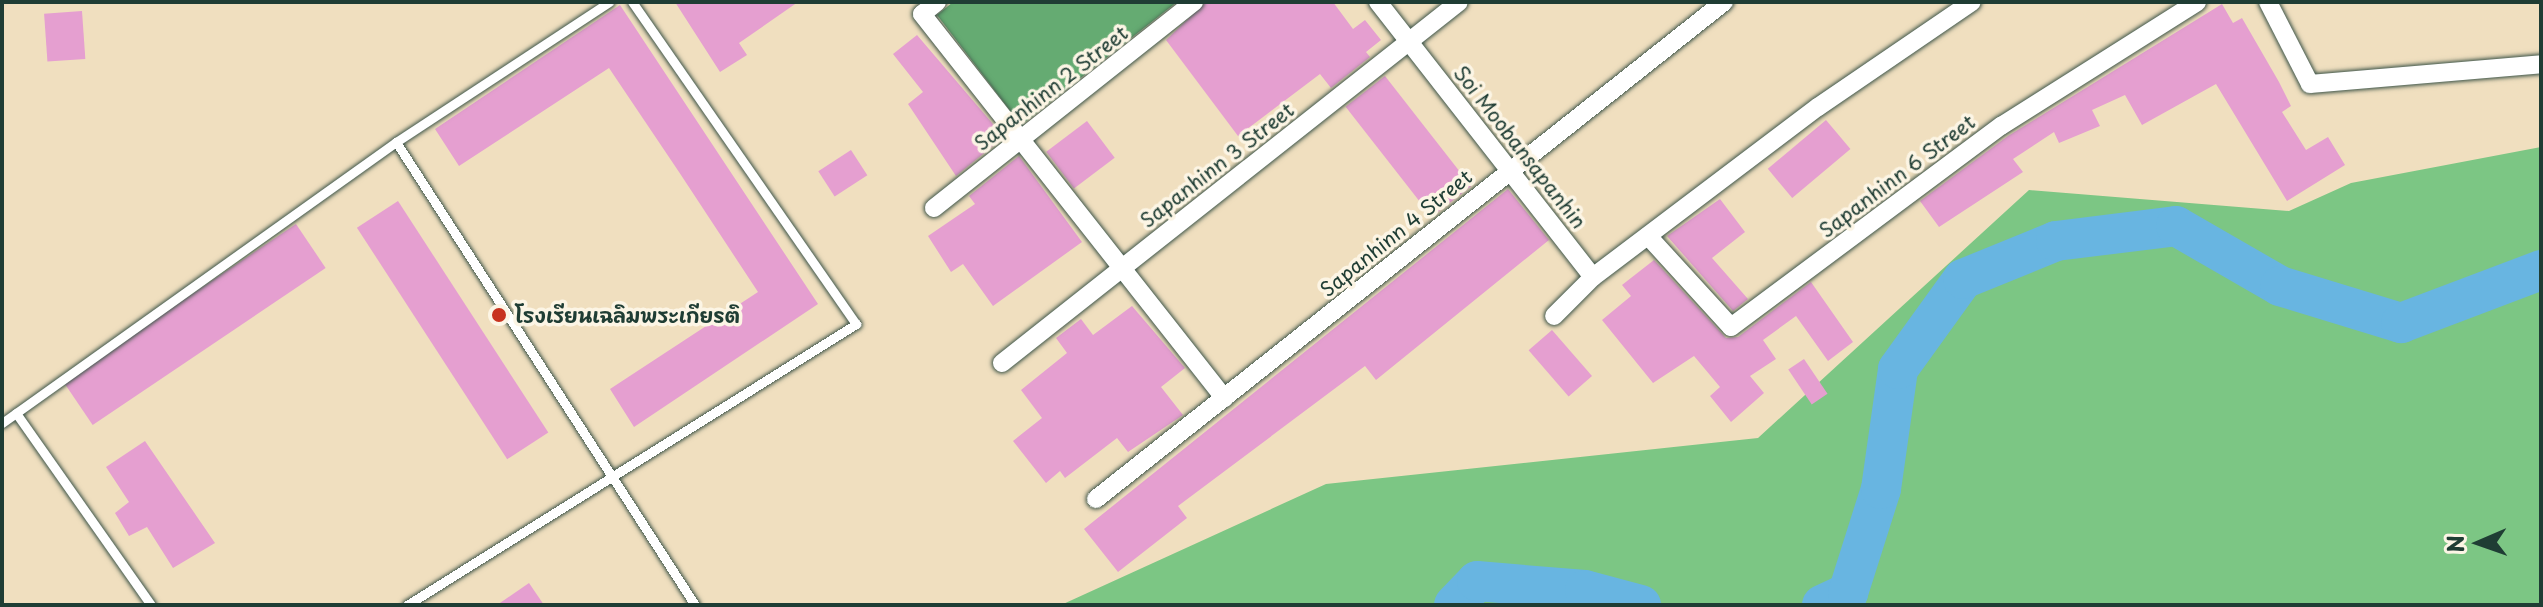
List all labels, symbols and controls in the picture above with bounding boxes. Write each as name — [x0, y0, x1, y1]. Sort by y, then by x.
street label: Sapanhinn 2 Street — [969, 20, 1133, 156]
street label: Soi Moobansapanhin — [1449, 60, 1591, 234]
street label: Sapanhinn 3 Street — [1135, 98, 1299, 232]
street label: Sapanhinn 6 Street — [1814, 110, 1980, 242]
street label: Sapanhinn 4 Street — [1315, 164, 1477, 302]
place label: โรงเรียนเฉลิมพระเกียรติ — [515, 303, 740, 327]
marker: โรงเรียนเฉลิมพระเกียรติ — [490, 306, 508, 324]
north arrow — [2439, 503, 2519, 583]
text: N — [2438, 535, 2471, 553]

